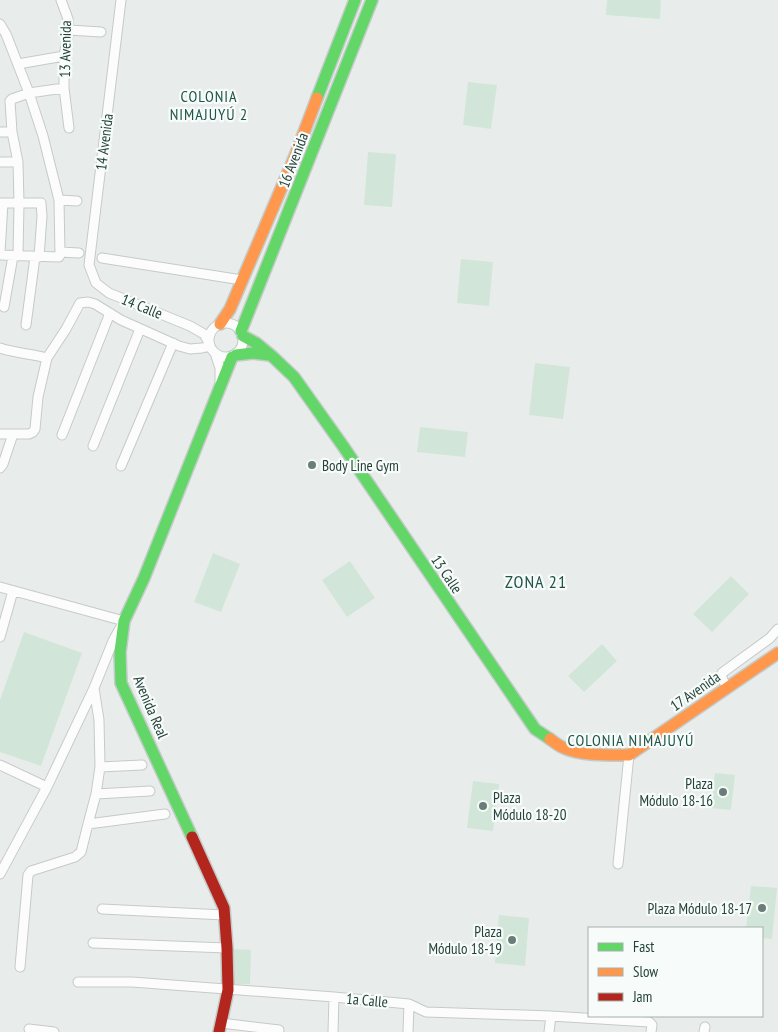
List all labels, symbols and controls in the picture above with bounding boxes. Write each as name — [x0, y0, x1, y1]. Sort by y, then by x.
street label: 13 Avenida — [55, 20, 75, 78]
district label: COLONIA NIMAJUYÚ 2 — [170, 86, 248, 124]
street label: 14 Avenida — [91, 112, 117, 172]
street label: 16 Avenida — [274, 130, 312, 190]
street label: 14 Calle — [119, 289, 165, 323]
place label: Body Line Gym — [322, 456, 399, 475]
marker: Body Line Gym — [306, 459, 318, 471]
street label: 13 Calle — [427, 551, 467, 597]
district label: ZONA 21 — [505, 570, 567, 593]
street label: 17 Avenida — [666, 667, 724, 715]
street label: Avenida Real — [129, 673, 173, 742]
district label: COLONIA NIMAJUYÚ — [568, 730, 694, 750]
place label: Plaza Módulo 18-16 — [639, 774, 713, 810]
marker: Plaza Módulo 18-16 — [717, 786, 729, 798]
place label: Plaza Módulo 18-20 — [493, 788, 567, 824]
marker: Plaza Módulo 18-20 — [477, 800, 489, 812]
place label: Plaza Módulo 18-17 — [648, 899, 752, 918]
marker: Plaza Módulo 18-17 — [756, 902, 768, 914]
place label: Plaza Módulo 18-19 — [428, 922, 502, 958]
legend — [588, 927, 763, 1017]
marker: Plaza Módulo 18-19 — [506, 934, 518, 946]
text: Fast — [633, 937, 654, 956]
text: Slow — [633, 962, 658, 981]
text: Jam — [632, 987, 652, 1006]
street label: 1a Calle — [345, 989, 389, 1011]

